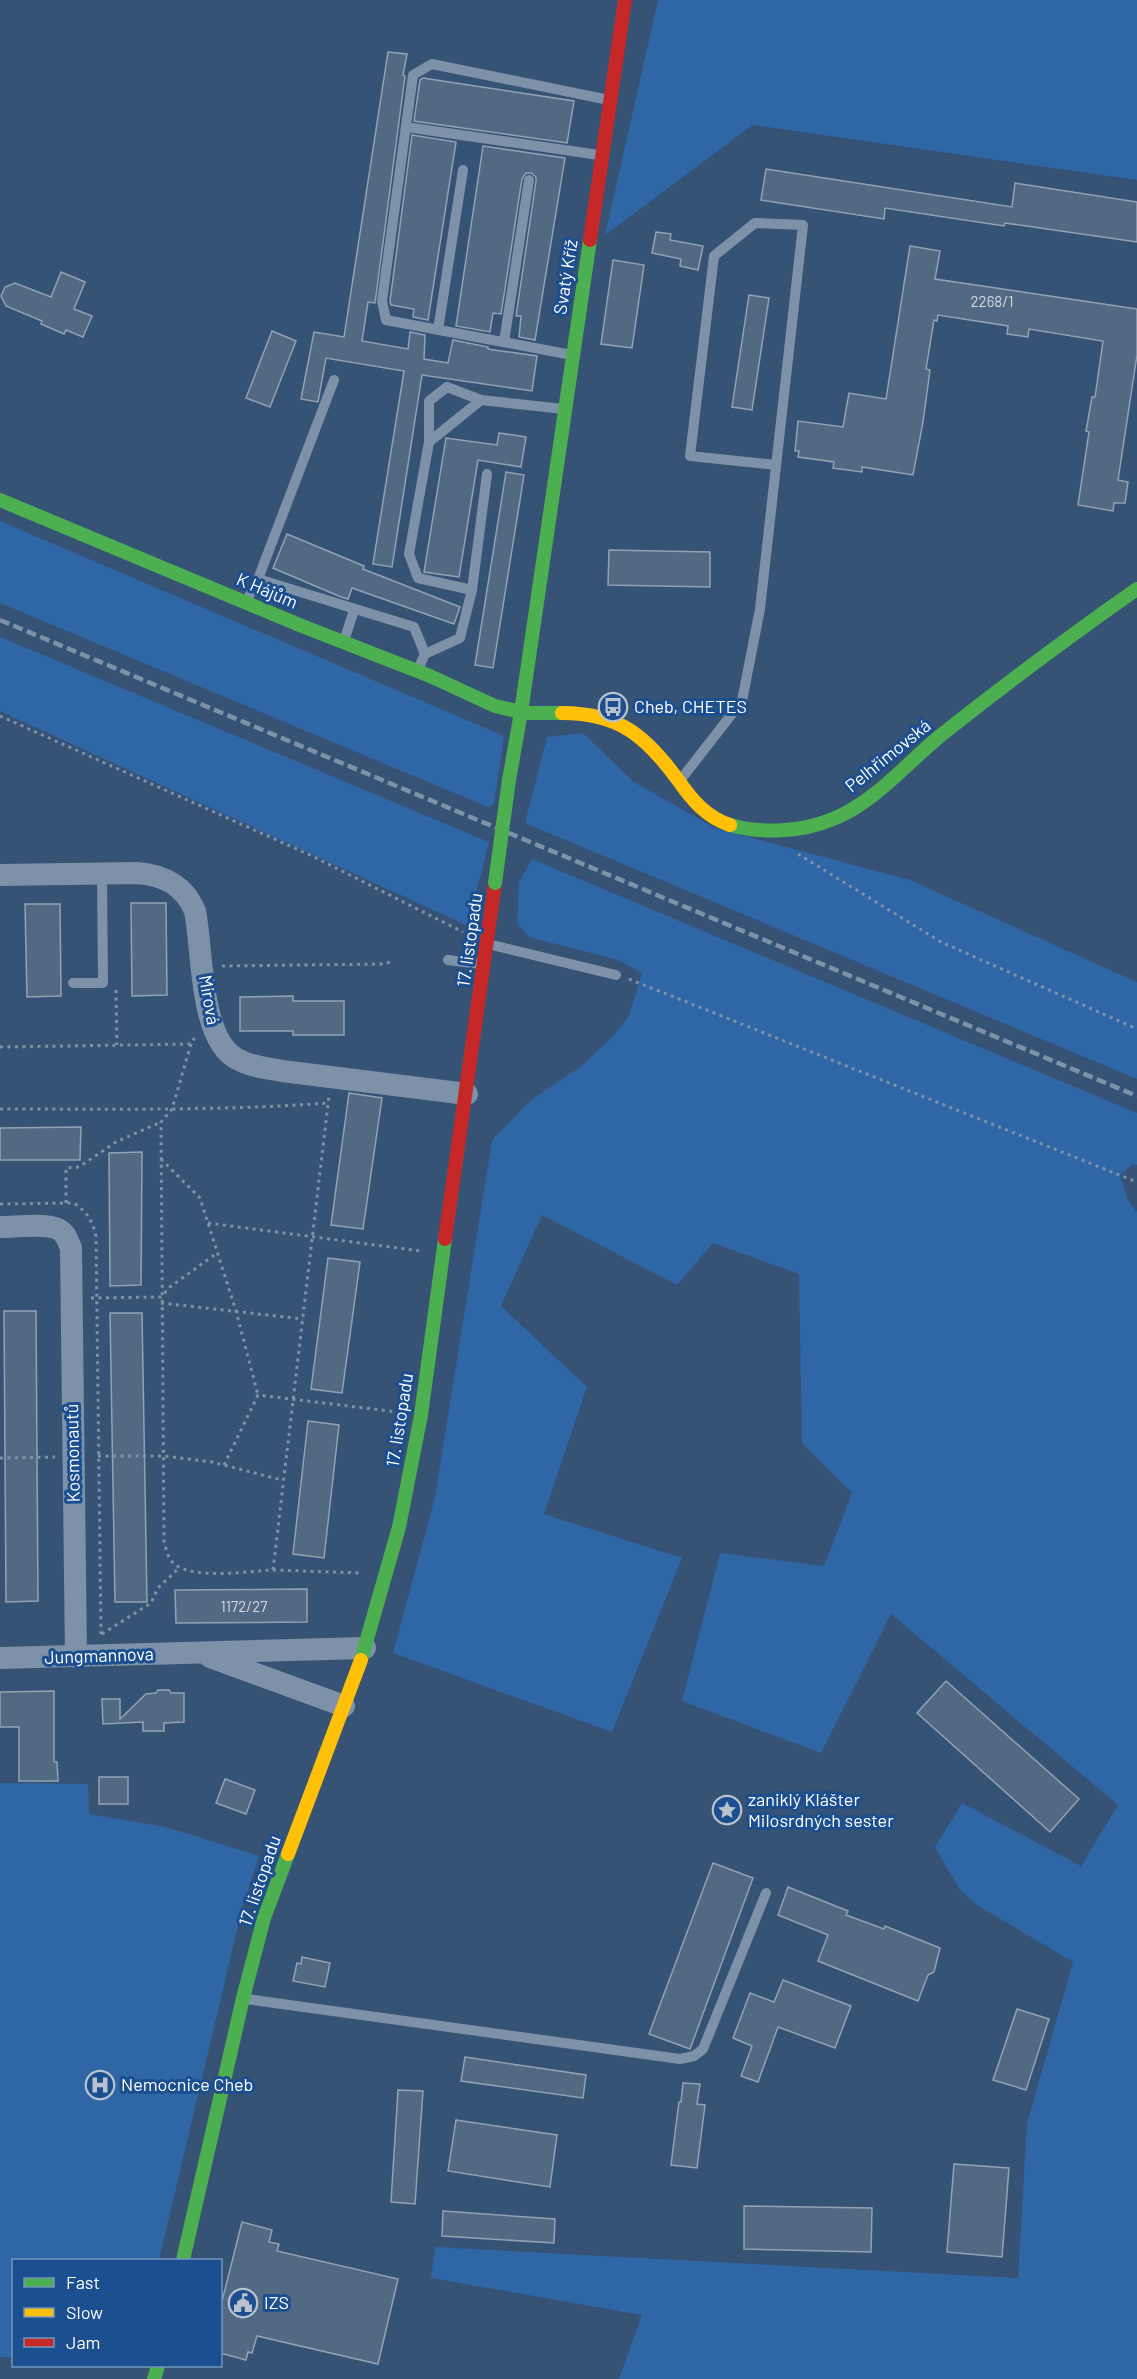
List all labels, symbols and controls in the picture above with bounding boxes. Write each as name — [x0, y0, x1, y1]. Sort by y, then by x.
street label: Svatý Kříž — [548, 238, 582, 316]
house number: 2268/1 — [971, 292, 1013, 310]
street label: K Hájům — [233, 567, 301, 613]
bus stop icon: Cheb, CHETES — [597, 691, 629, 723]
place label: Cheb, CHETES — [634, 695, 747, 717]
street label: Pelhřimovská — [840, 714, 935, 796]
street label: 17. listopadu — [452, 891, 486, 988]
street label: Mírová — [195, 973, 225, 1026]
street label: 17. listopadu — [381, 1371, 417, 1468]
street label: Kosmonautů — [60, 1404, 84, 1502]
house number: 1172/27 — [221, 1597, 267, 1615]
street label: Jungmannova — [44, 1642, 154, 1668]
place label: zaniklý Klášter Milosrdných sester — [748, 1788, 894, 1831]
place icon: zaniklý Klášter Milosrdných sester — [711, 1794, 743, 1826]
street label: 17. listopadu — [233, 1832, 285, 1929]
hospital icon: Nemocnice Cheb — [84, 2069, 116, 2101]
place label: Nemocnice Cheb — [121, 2073, 253, 2095]
legend — [12, 2259, 222, 2367]
text: Fast — [66, 2271, 100, 2293]
public building icon: IZS — [227, 2287, 259, 2319]
place label: IZS — [264, 2291, 289, 2313]
text: Slow — [66, 2301, 103, 2323]
text: Jam — [66, 2331, 100, 2353]

